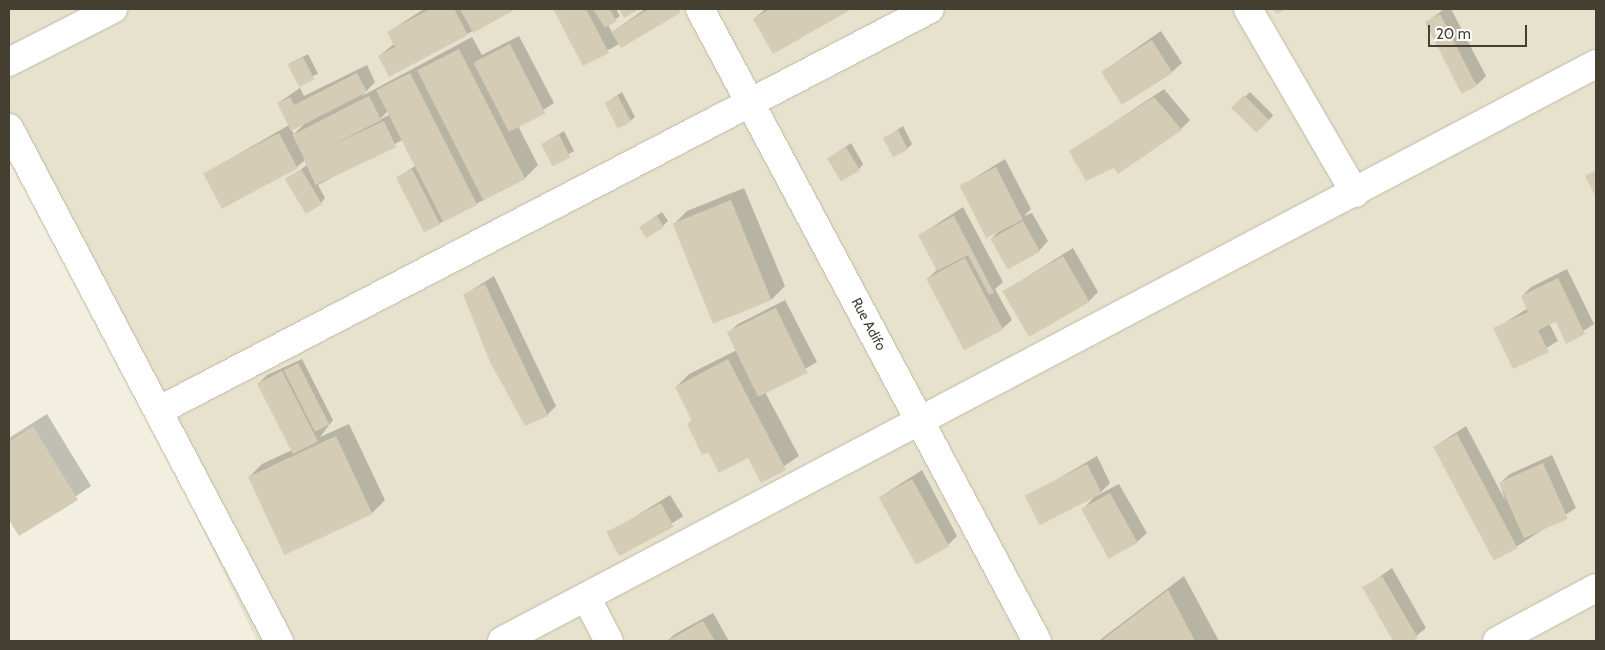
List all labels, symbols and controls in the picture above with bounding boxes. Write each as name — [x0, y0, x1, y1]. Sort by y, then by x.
scale bar — [1430, 15, 1529, 47]
text: 20 m — [1436, 25, 1471, 43]
street label: Rue Adifo — [848, 295, 890, 353]

